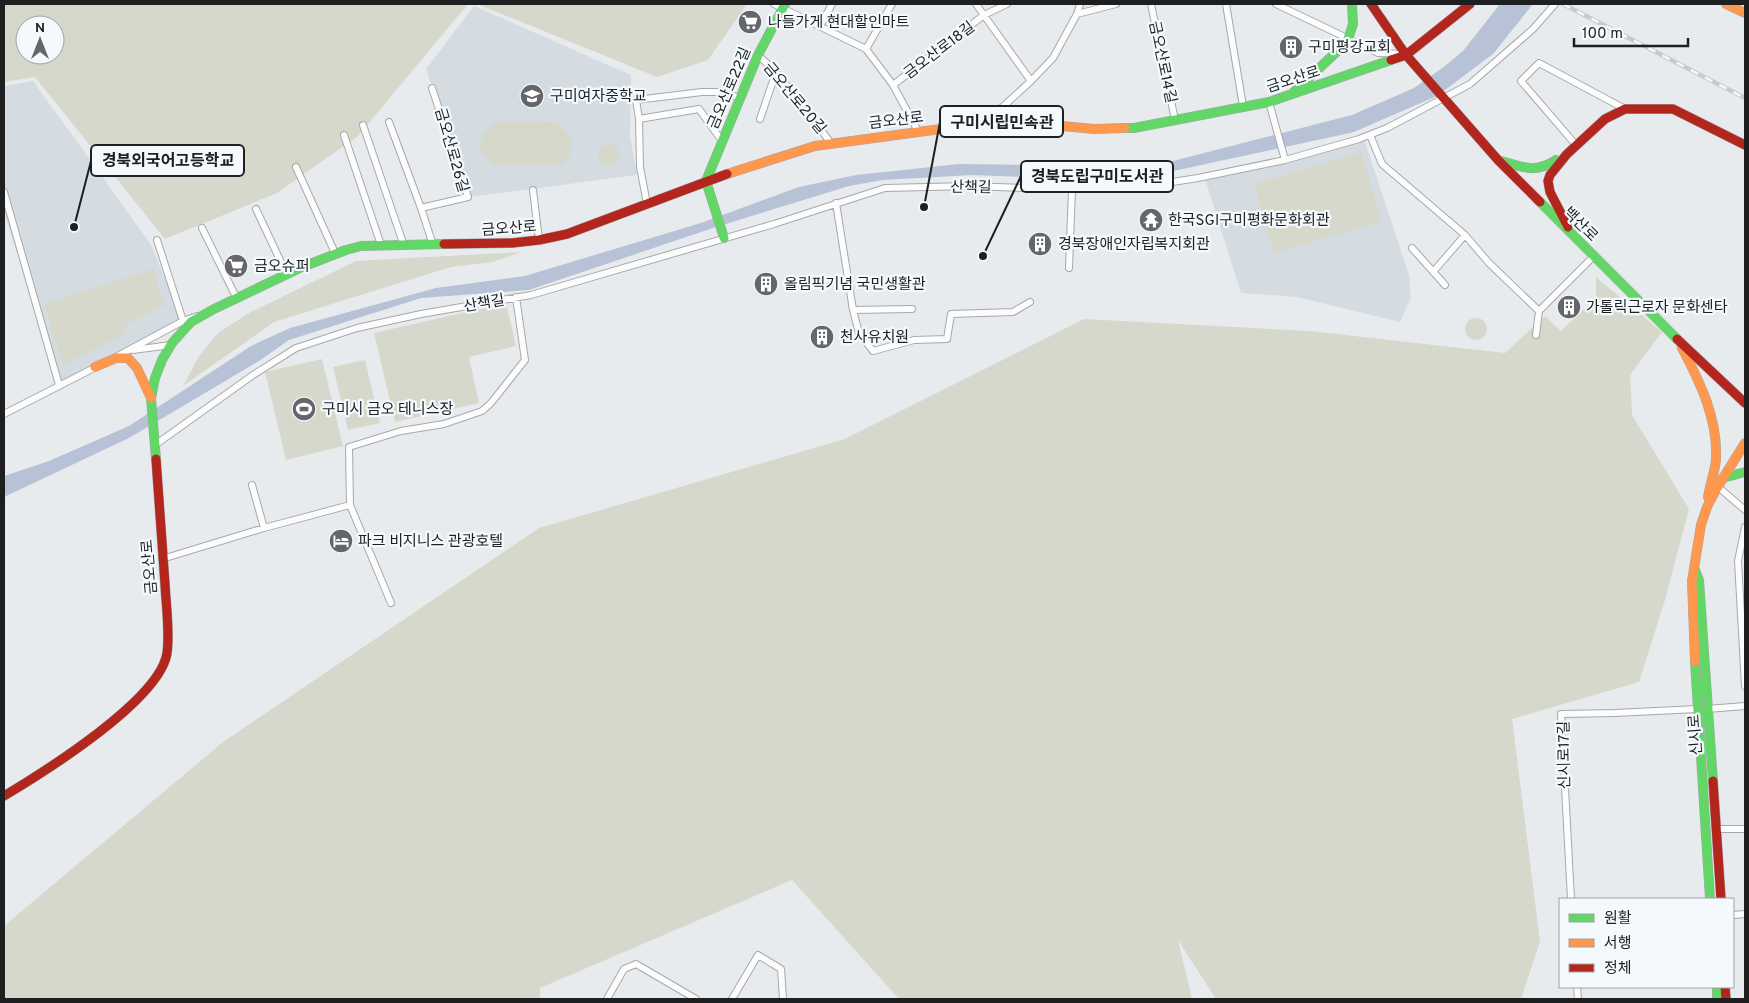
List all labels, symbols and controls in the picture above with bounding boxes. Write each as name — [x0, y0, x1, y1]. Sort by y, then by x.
supermarket icon: 나들가게 현대할인마트 — [737, 9, 763, 35]
place label: 나들가게 현대할인마트 — [768, 13, 910, 33]
north arrow — [15, 15, 65, 65]
scale bar — [1574, 15, 1688, 47]
street label: 금오산로18길 — [901, 18, 979, 84]
street label: 금오산로14길 — [1144, 19, 1180, 105]
text: N — [35, 20, 45, 37]
text: 100 m — [1582, 25, 1623, 44]
building icon: 구미평강교회 — [1278, 34, 1304, 60]
place label: 구미평강교회 — [1308, 39, 1391, 58]
street label: 금오산로22길 — [705, 45, 756, 133]
street label: 금오산로20길 — [758, 59, 829, 139]
street label: 금오산로 — [1264, 63, 1323, 98]
school or university icon: 구미여자중학교 — [519, 83, 545, 109]
place label: 구미여자중학교 — [550, 87, 647, 107]
street label: 금오산로26길 — [429, 106, 472, 195]
callout: 구미시립민속관 — [940, 106, 1063, 137]
street label: 금오산로 — [868, 109, 925, 134]
text: 구미시립민속관 — [950, 114, 1054, 134]
callout: 경북외국어고등학교 — [91, 145, 244, 176]
text: 경북외국어고등학교 — [102, 151, 235, 172]
callout: 경북도립구미도서관 — [1021, 161, 1173, 192]
text: 경북도립구미도서관 — [1031, 168, 1164, 188]
street label: 산책길 — [950, 179, 992, 198]
street label: 백산로 — [1559, 204, 1601, 246]
temple icon: 한국SGI구미평화문화회관 — [1138, 207, 1164, 233]
place label: 한국SGI구미평화문화회관 — [1168, 212, 1330, 231]
street label: 금오산로 — [481, 218, 537, 241]
building icon: 경북장애인자립복지회관 — [1027, 231, 1053, 257]
place label: 경북장애인자립복지회관 — [1058, 236, 1210, 255]
supermarket icon: 금오슈퍼 — [223, 253, 249, 279]
place label: 금오슈퍼 — [254, 258, 309, 277]
building icon: 올림픽기념 국민생활관 — [753, 271, 779, 297]
place label: 올림픽기념 국민생활관 — [784, 276, 926, 295]
street label: 산책길 — [462, 292, 506, 317]
building icon: 가톨릭근로자 문화센타 — [1556, 294, 1582, 320]
place label: 가톨릭근로자 문화센타 — [1586, 299, 1728, 318]
building icon: 천사유치원 — [809, 324, 835, 350]
place label: 천사유치원 — [840, 328, 909, 348]
sports icon: 구미시 금오 테니스장 — [291, 396, 317, 422]
place label: 구미시 금오 테니스장 — [322, 401, 453, 420]
hotel icon: 파크 비지니스 관광호텔 — [328, 528, 354, 554]
place label: 파크 비지니스 관광호텔 — [358, 533, 503, 552]
street label: 금오산로 — [139, 539, 162, 595]
street label: 신시로 — [1686, 714, 1707, 756]
street label: 신시로17길 — [1555, 721, 1576, 789]
legend — [1559, 898, 1734, 988]
text: 원활 — [1604, 910, 1632, 929]
text: 서행 — [1604, 935, 1632, 954]
text: 정체 — [1604, 960, 1632, 979]

